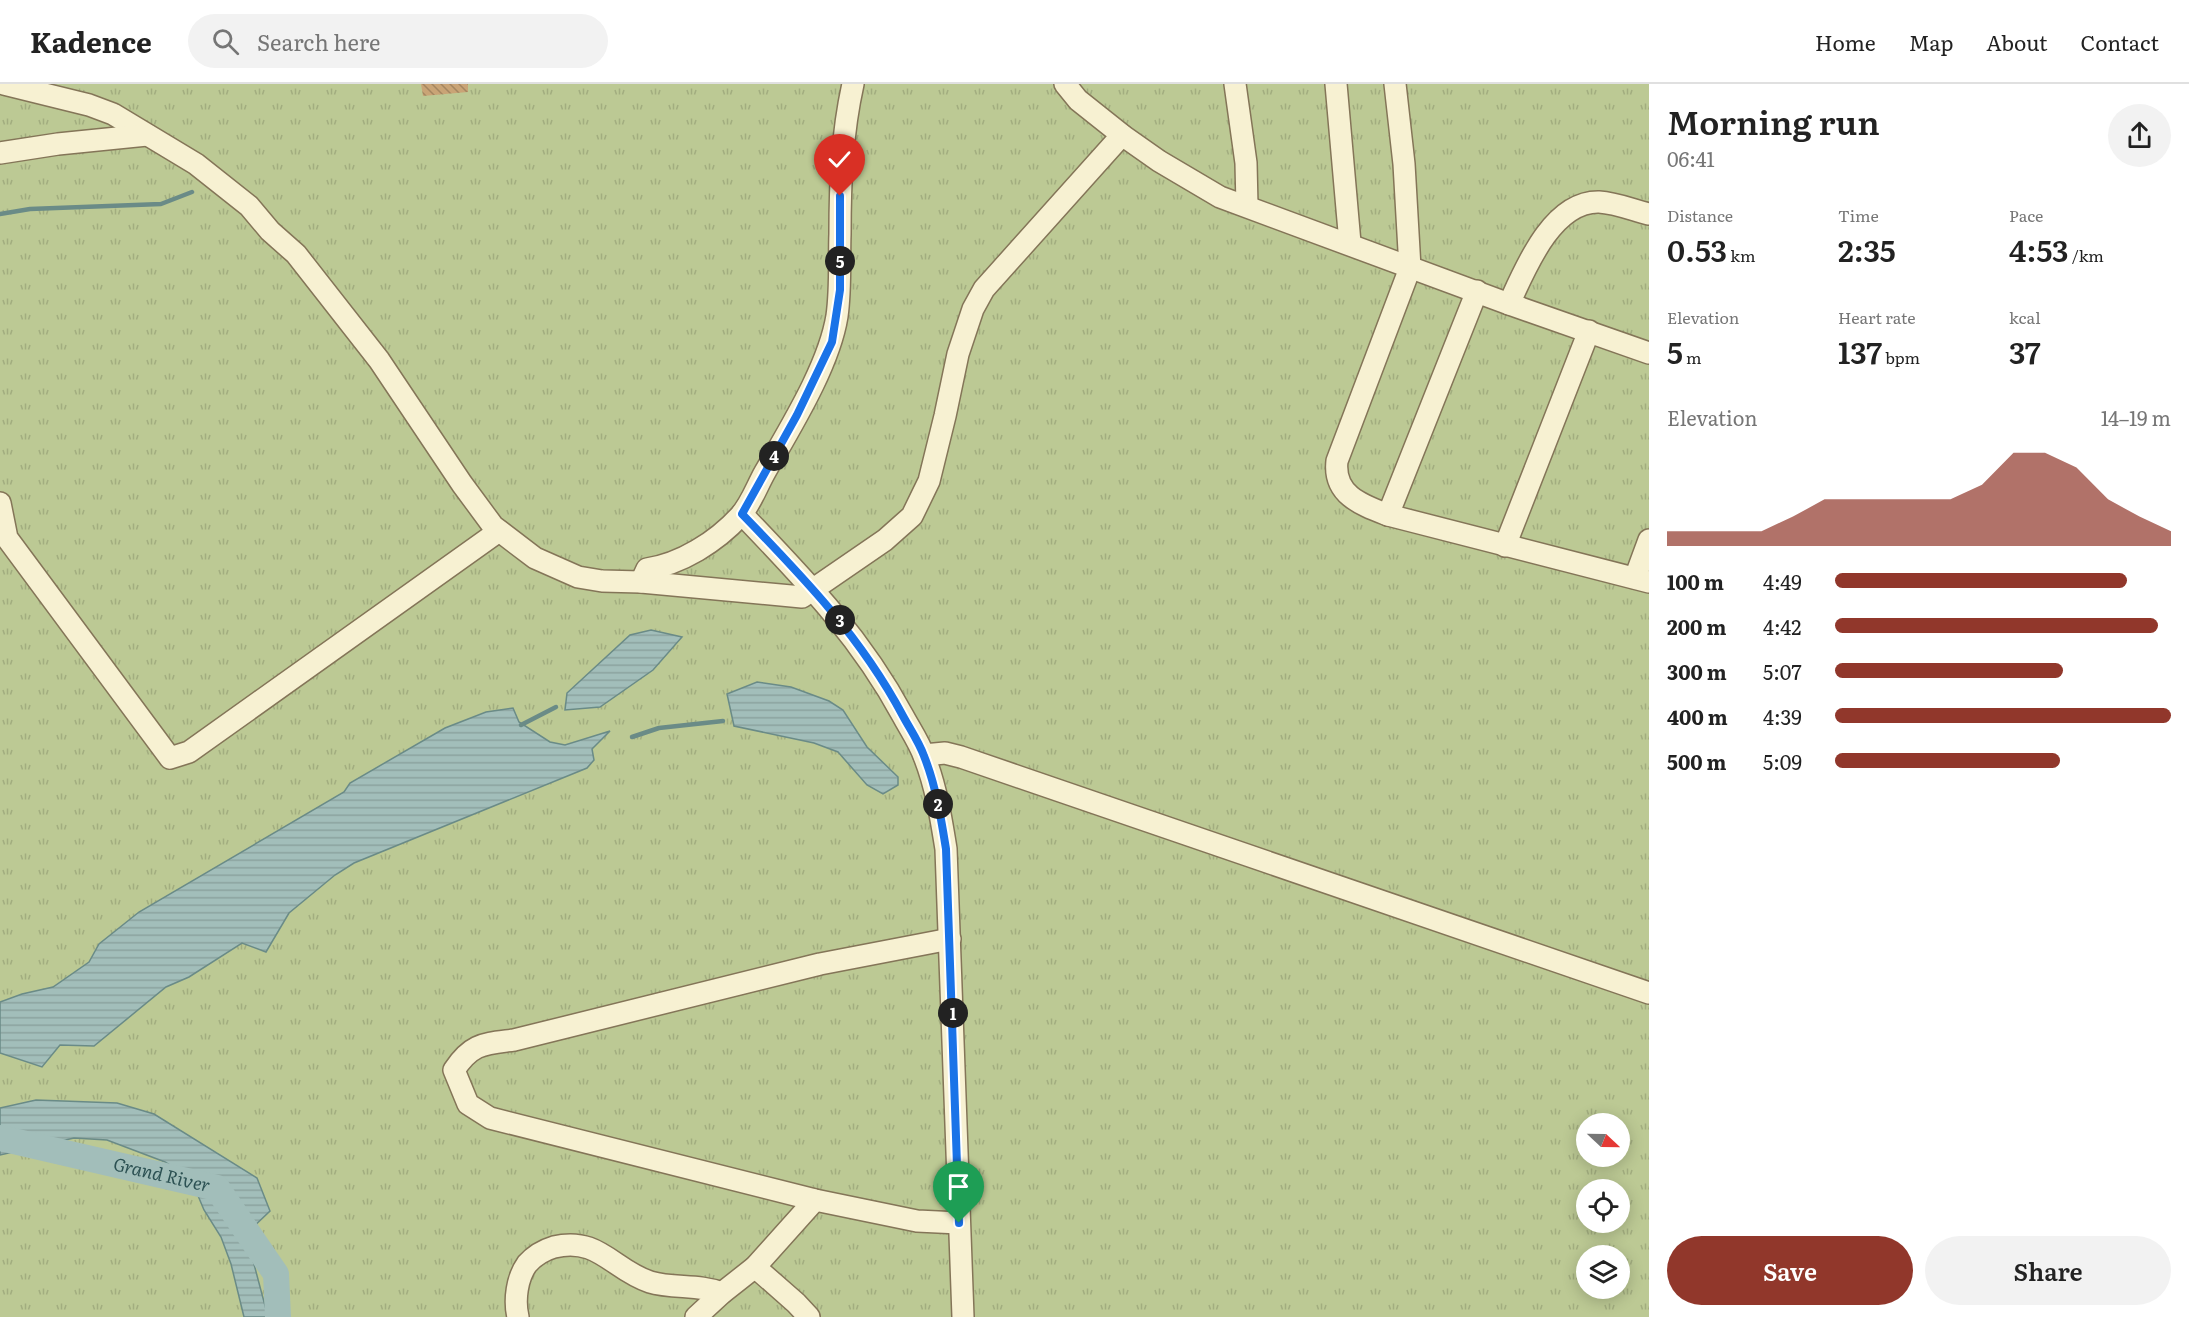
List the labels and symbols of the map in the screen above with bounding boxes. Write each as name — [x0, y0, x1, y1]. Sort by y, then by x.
pin — [814, 134, 865, 196]
pin: 5 — [825, 246, 855, 276]
pin: 4 — [759, 441, 789, 471]
pin: 3 — [825, 605, 855, 635]
pin: 2 — [923, 789, 953, 819]
pin: 1 — [938, 998, 968, 1028]
north arrow — [1576, 1113, 1630, 1167]
water label: Grand River — [111, 1150, 213, 1198]
pin — [933, 1161, 984, 1223]

